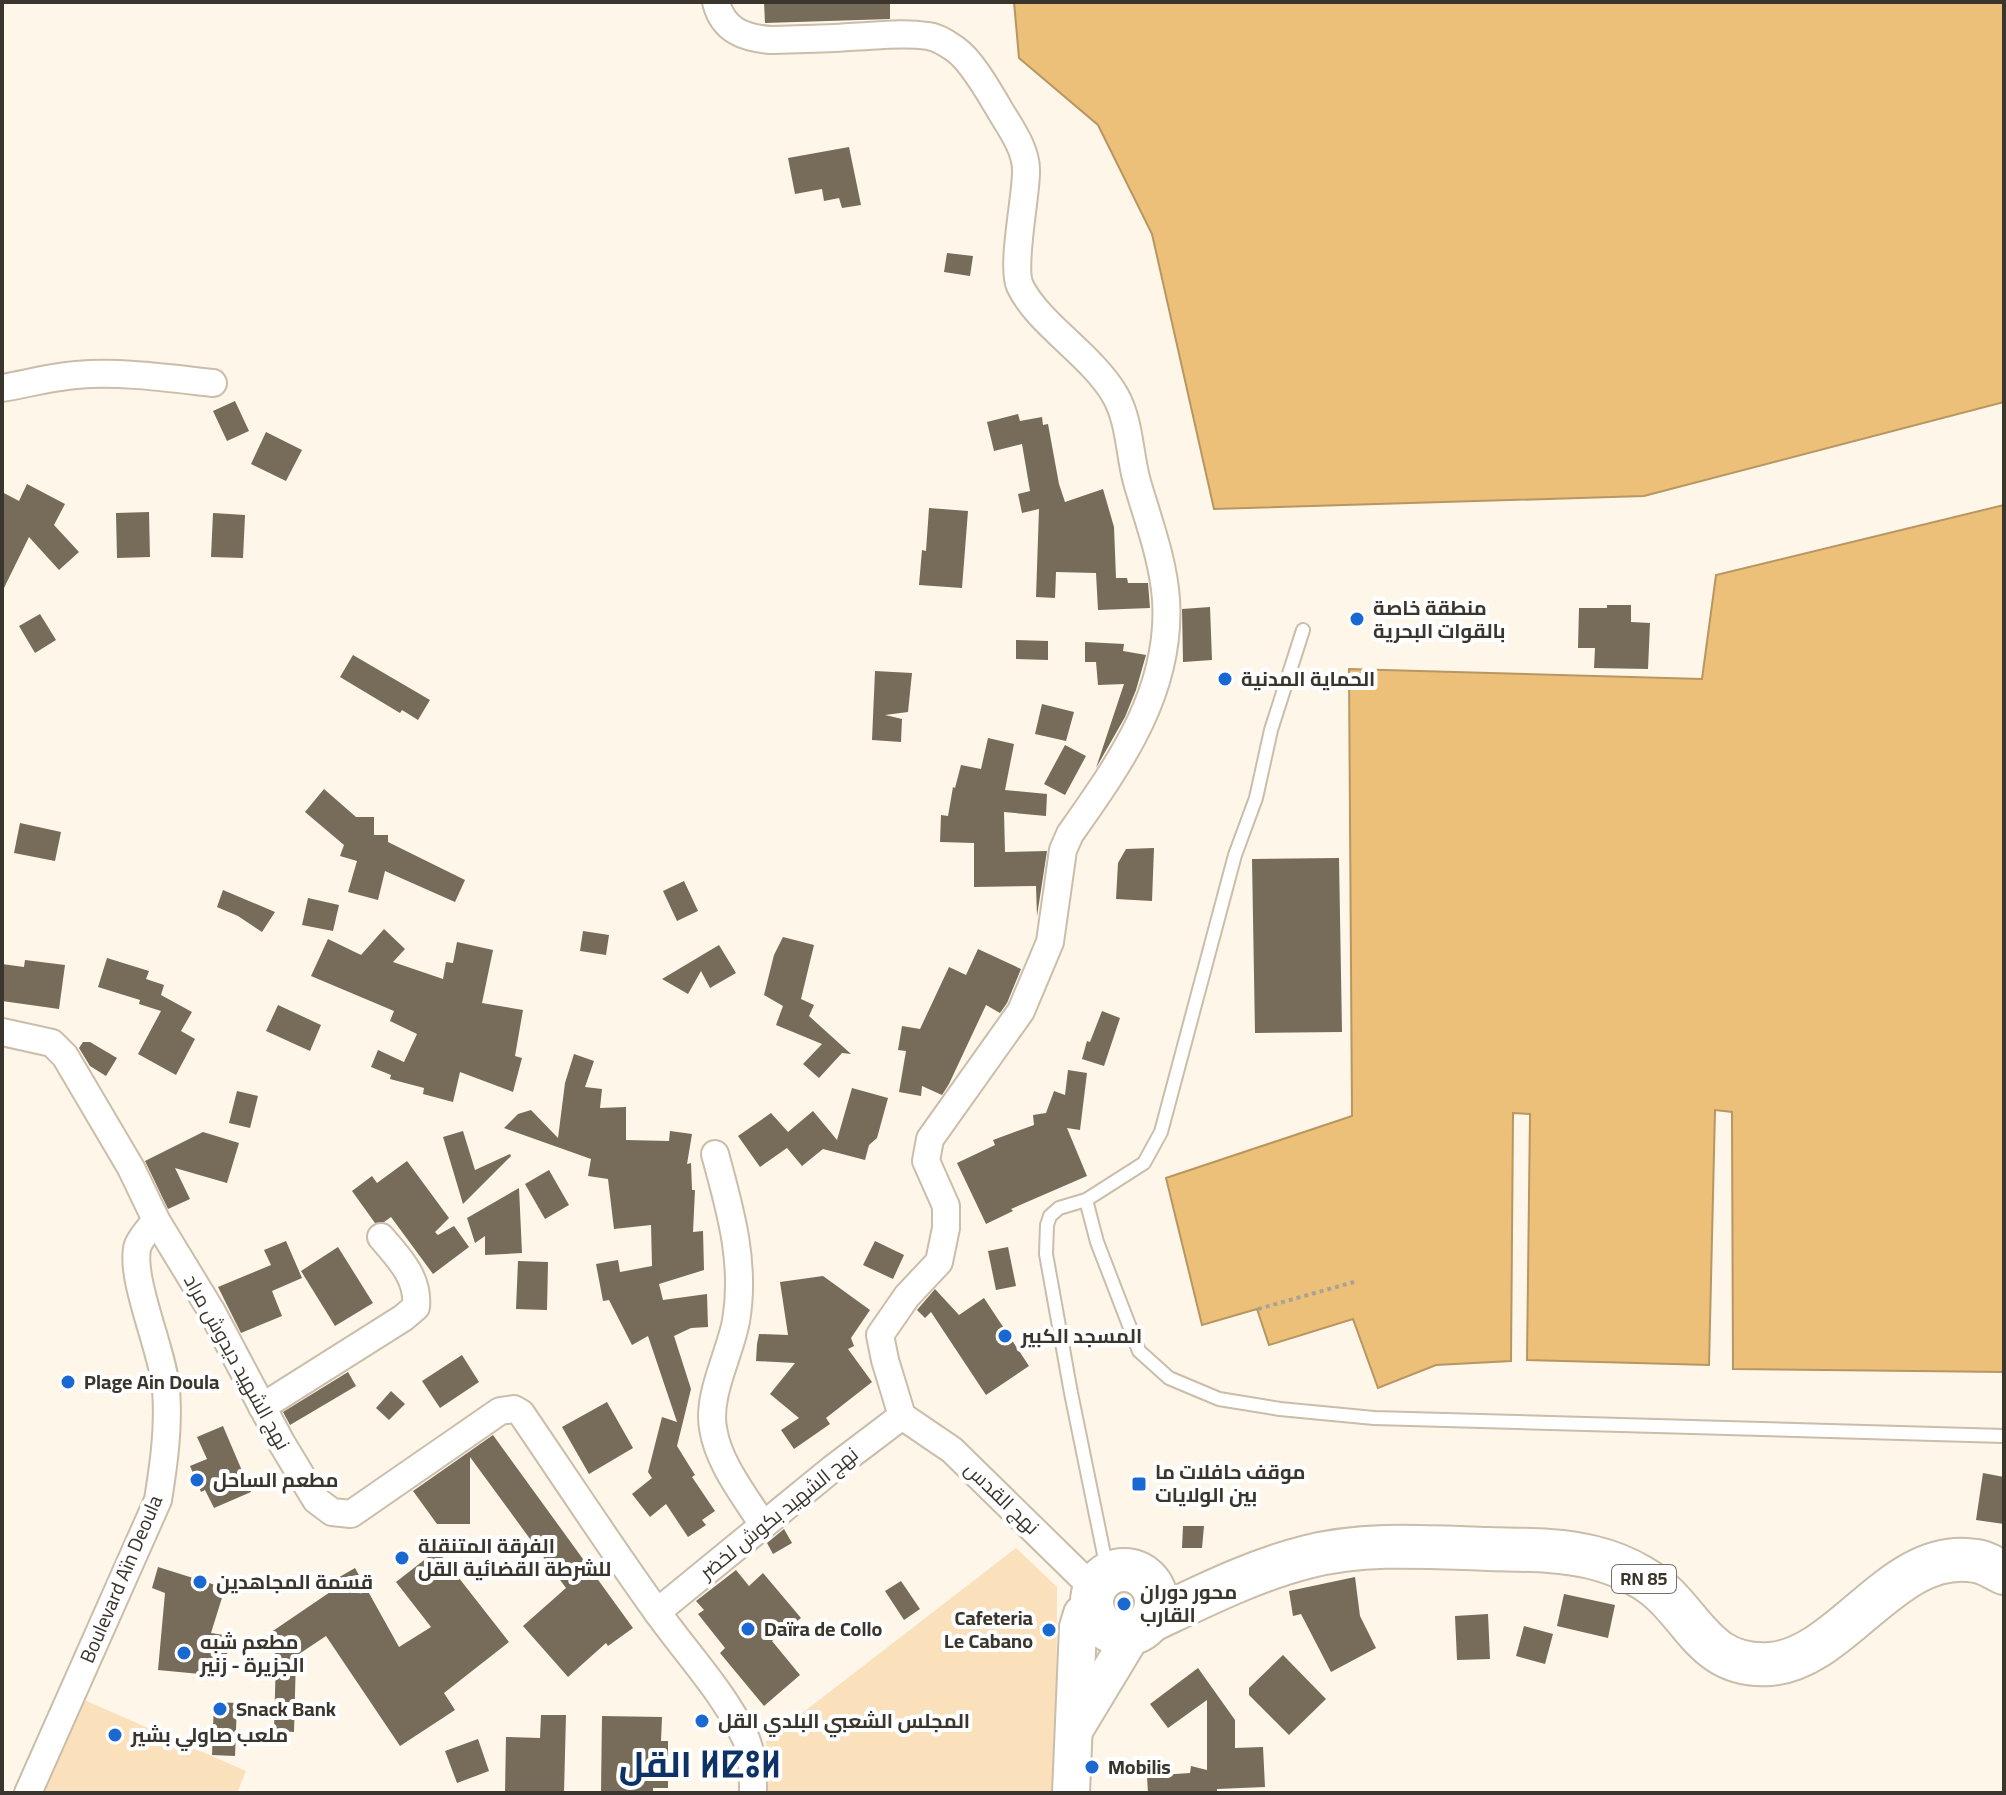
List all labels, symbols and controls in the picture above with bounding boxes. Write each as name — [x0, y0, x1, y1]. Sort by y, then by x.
place label: منطقة خاصة بالقوات البحرية — [1373, 589, 1506, 649]
marker: منطقة خاصة بالقوات البحرية — [1348, 610, 1366, 628]
place label: الحماية المدنية — [1241, 660, 1375, 697]
marker: الحماية المدنية — [1216, 670, 1234, 688]
street label: نهج الشهيد ديدوش مراد — [174, 1267, 301, 1457]
place label: المسجد الكبير — [1020, 1317, 1142, 1354]
marker: المسجد الكبير — [996, 1327, 1014, 1345]
place label: Plage Ain Doula — [84, 1363, 220, 1400]
marker: Plage Ain Doula — [59, 1373, 77, 1391]
street label: نهج الشهيد بكوش لخضر — [690, 1436, 867, 1589]
street label: نهج القدس — [956, 1452, 1049, 1544]
place label: موقف حافلات ما بين الولايات — [1155, 1453, 1306, 1513]
place label: مطعم الساحل — [213, 1461, 339, 1498]
marker: مطعم الساحل — [188, 1471, 206, 1489]
marker: موقف حافلات ما بين الولايات — [1130, 1475, 1148, 1493]
street label: Boulevard Aïn Deoula — [68, 1489, 173, 1669]
place label: الفرقة المتنقلة للشرطة القضائية القل — [418, 1527, 611, 1587]
marker: الفرقة المتنقلة للشرطة القضائية القل — [393, 1549, 411, 1567]
place label: قسمة المجاهدين — [216, 1563, 373, 1600]
road number: RN 85 — [1612, 1565, 1676, 1593]
marker: قسمة المجاهدين — [191, 1573, 209, 1591]
place label: محور دوران القارب — [1140, 1573, 1237, 1633]
marker: محور دوران القارب — [1115, 1595, 1133, 1613]
place label: Cafeteria Le Cabano — [944, 1599, 1034, 1659]
place label: Daïra de Collo — [764, 1610, 882, 1647]
marker: Daïra de Collo — [739, 1620, 757, 1638]
marker: Cafeteria Le Cabano — [1040, 1621, 1058, 1639]
place label: مطعم شبه الجزيرة - زنير — [199, 1623, 305, 1683]
marker: مطعم شبه الجزيرة - زنير — [175, 1644, 193, 1662]
place label: Snack Bank — [236, 1690, 336, 1727]
marker: Snack Bank — [211, 1700, 229, 1718]
place label: المجلس الشعبي البلدي القل — [718, 1702, 970, 1739]
marker: المجلس الشعبي البلدي القل — [693, 1712, 711, 1730]
place label: ملعب صاولي بشير — [130, 1716, 288, 1753]
marker: ملعب صاولي بشير — [106, 1726, 124, 1744]
district label: القل ⵍⵇⵓⵍ — [619, 1730, 781, 1795]
place label: Mobilis — [1108, 1748, 1171, 1785]
marker: Mobilis — [1083, 1758, 1101, 1776]

